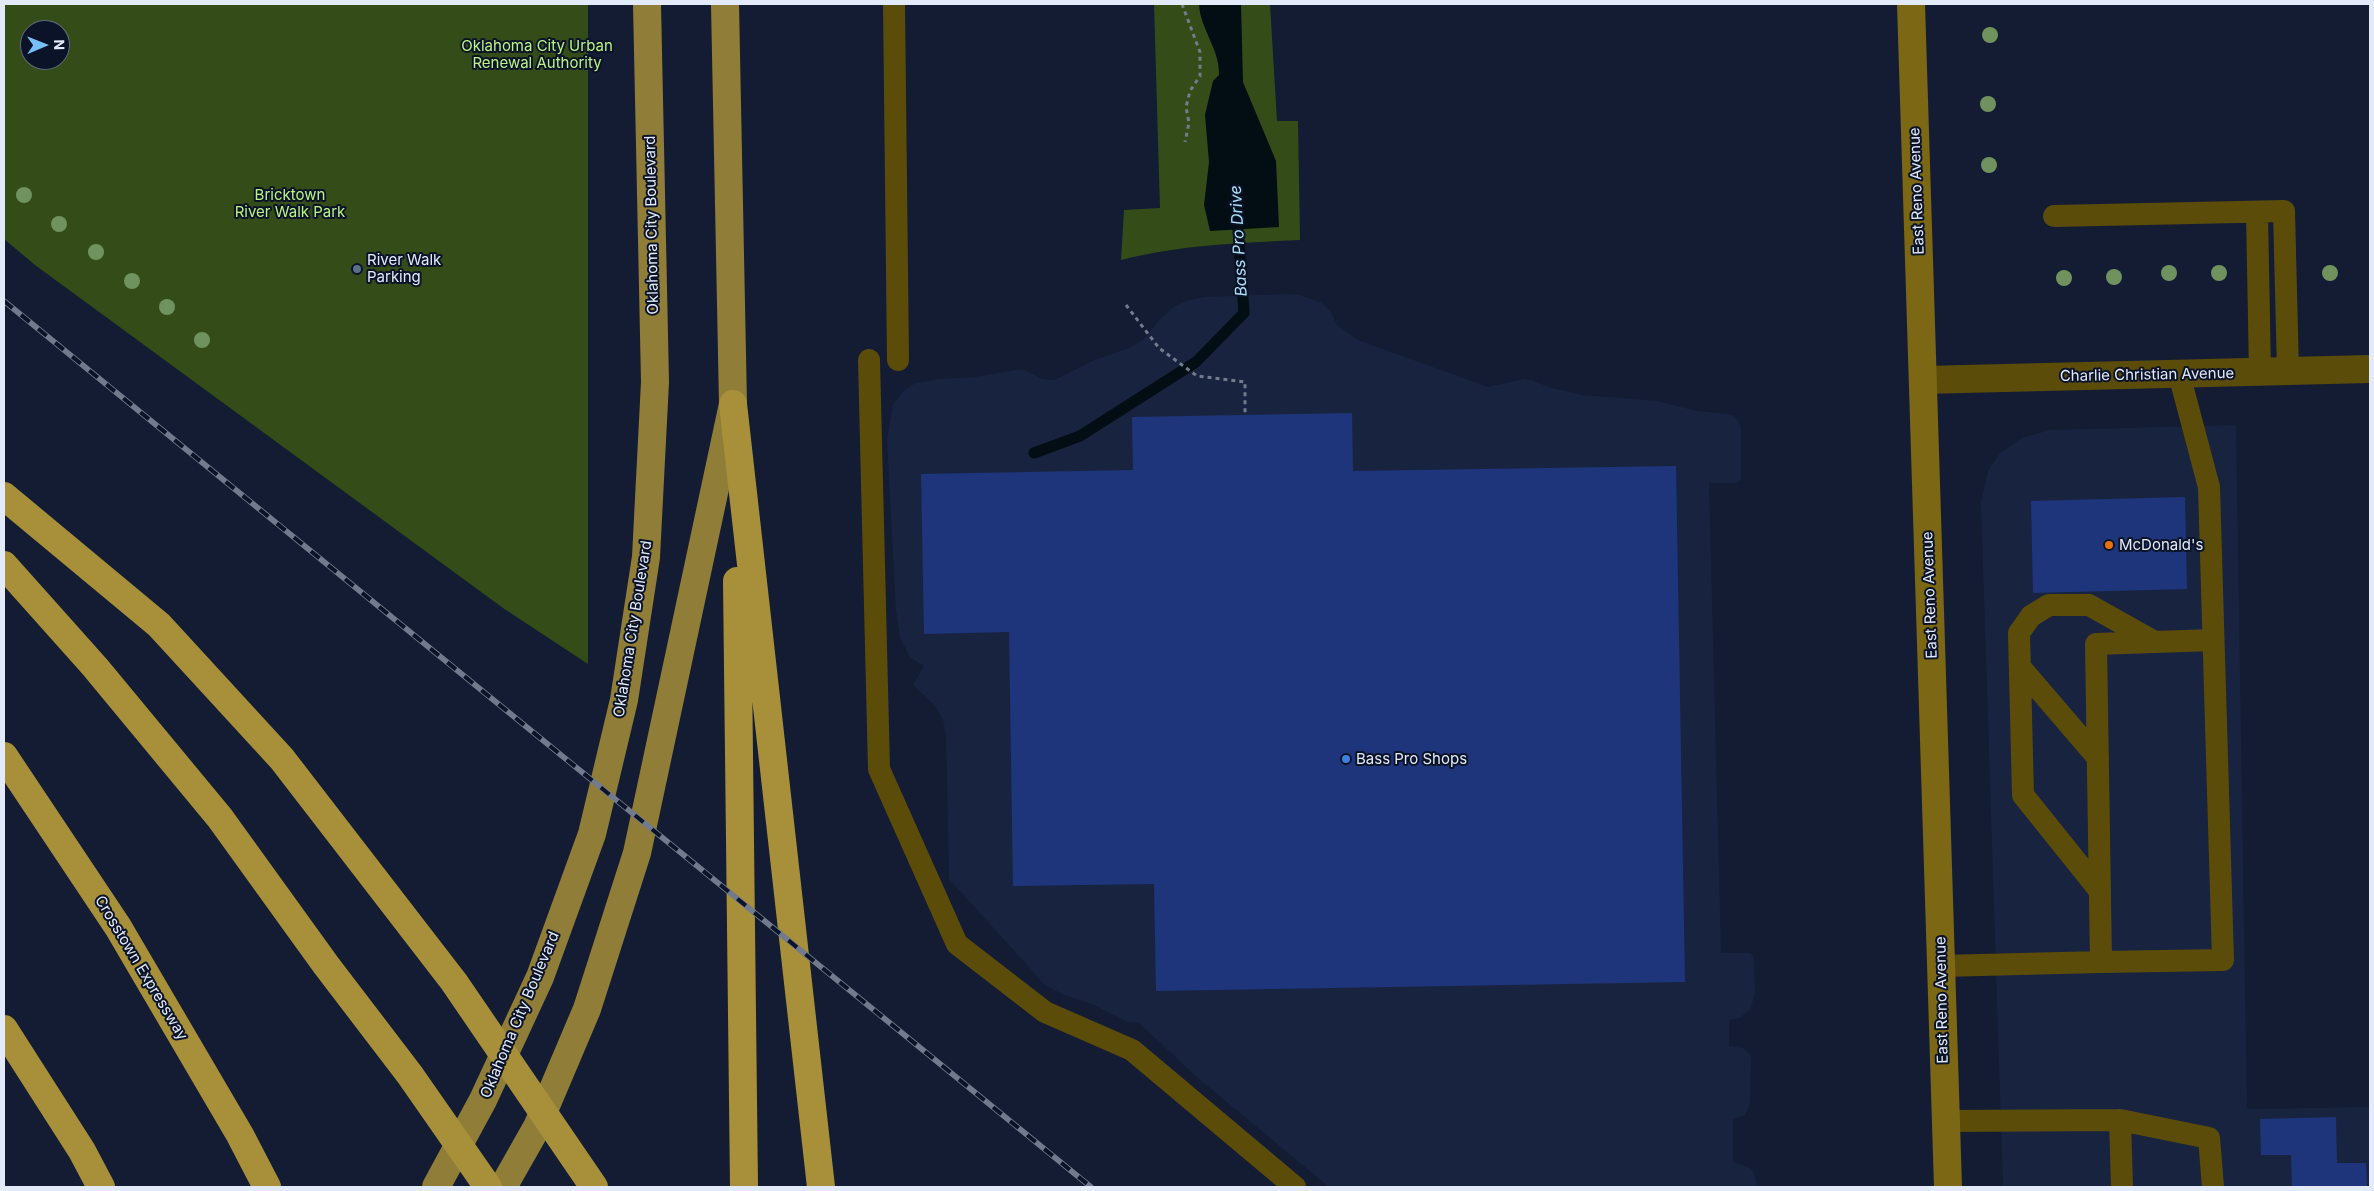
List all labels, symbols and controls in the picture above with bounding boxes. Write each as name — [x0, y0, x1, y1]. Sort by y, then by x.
north arrow — [20, 20, 70, 70]
park label: Oklahoma City Urban Renewal Authority — [461, 37, 613, 72]
text: N — [51, 39, 68, 50]
street label: East Reno Avenue — [1906, 127, 1928, 255]
street label: Oklahoma City Boulevard — [641, 135, 663, 315]
water label: Bass Pro Drive — [1226, 185, 1252, 297]
park label: Bricktown River Walk Park — [235, 186, 345, 221]
place label: River Walk Parking — [367, 251, 441, 286]
marker: River Walk Parking — [351, 263, 363, 275]
street label: Charlie Christian Avenue — [2060, 364, 2234, 386]
street label: East Reno Avenue — [1919, 531, 1941, 659]
place label: McDonald's — [2119, 536, 2203, 554]
street label: Oklahoma City Boulevard — [610, 539, 656, 719]
marker: McDonald's — [2103, 539, 2115, 551]
place label: Bass Pro Shops — [1356, 750, 1467, 768]
marker: Bass Pro Shops — [1340, 753, 1352, 765]
street label: Crosstown Expressway — [91, 893, 191, 1043]
street label: Oklahoma City Boulevard — [477, 929, 563, 1101]
street label: East Reno Avenue — [1932, 936, 1952, 1064]

